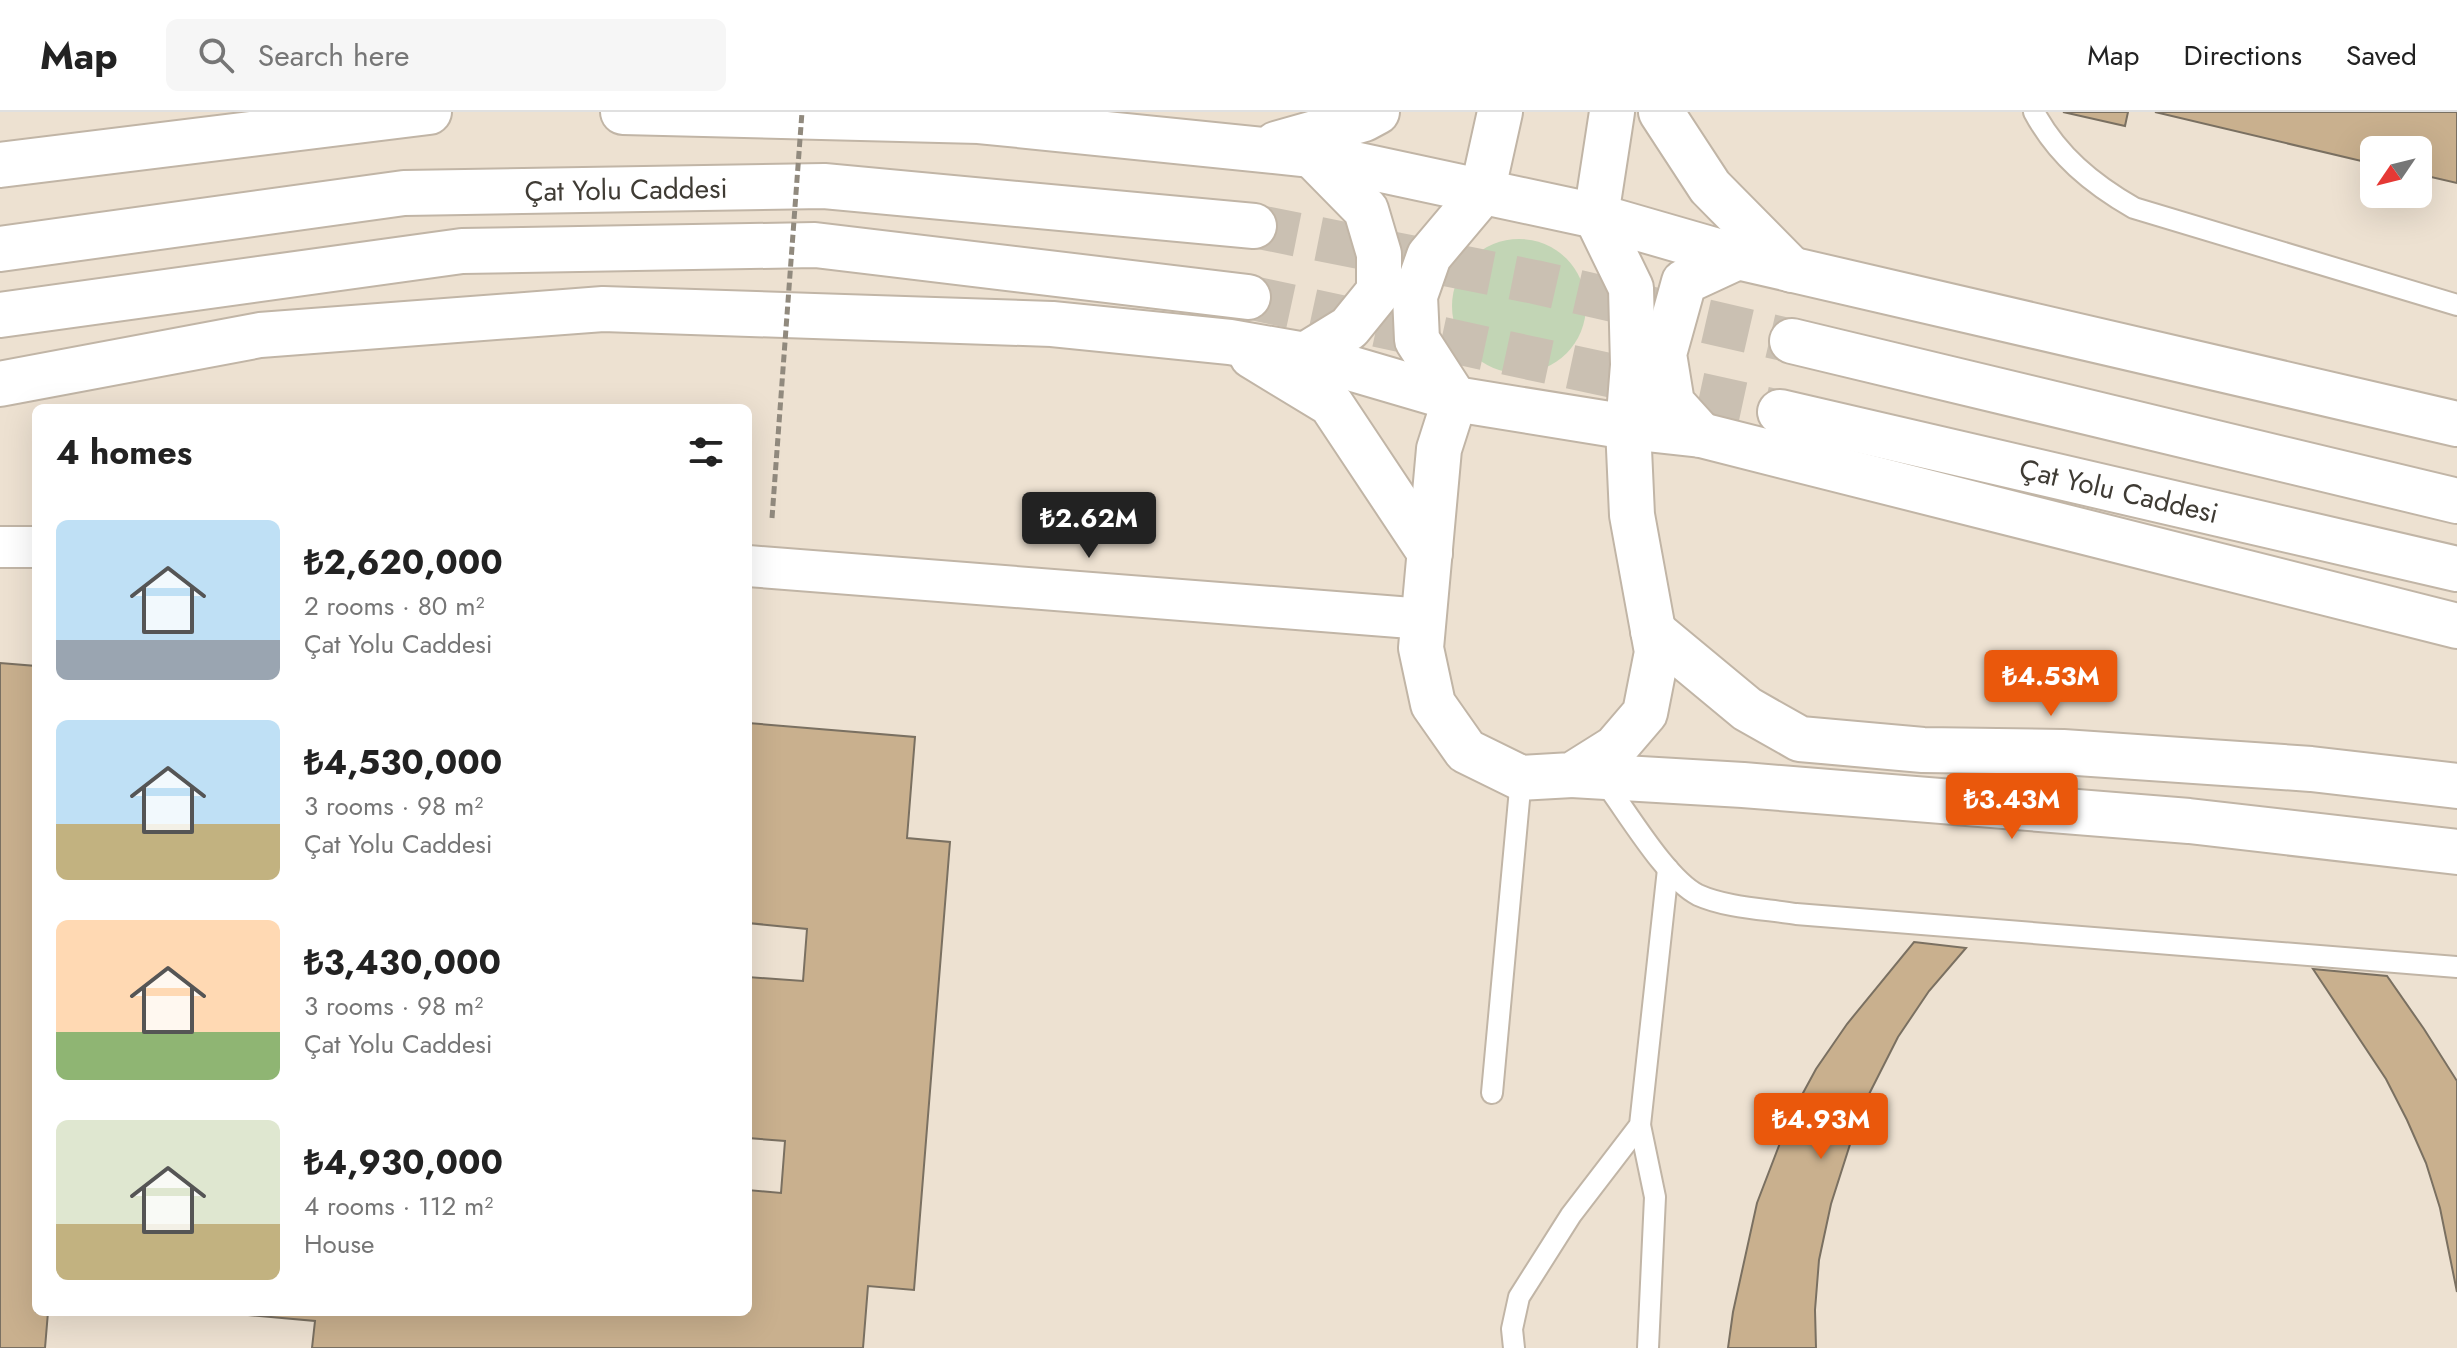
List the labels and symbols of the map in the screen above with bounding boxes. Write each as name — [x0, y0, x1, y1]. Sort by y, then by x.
north arrow — [2360, 136, 2432, 208]
street label: Çat Yolu Caddesi — [524, 167, 728, 211]
street label: Çat Yolu Caddesi — [2015, 448, 2223, 534]
pin: ₺2.62M — [1024, 492, 1154, 560]
pin: ₺4.53M — [1986, 650, 2116, 718]
pin: ₺3.43M — [1947, 773, 2077, 841]
pin: ₺4.93M — [1756, 1093, 1886, 1161]

